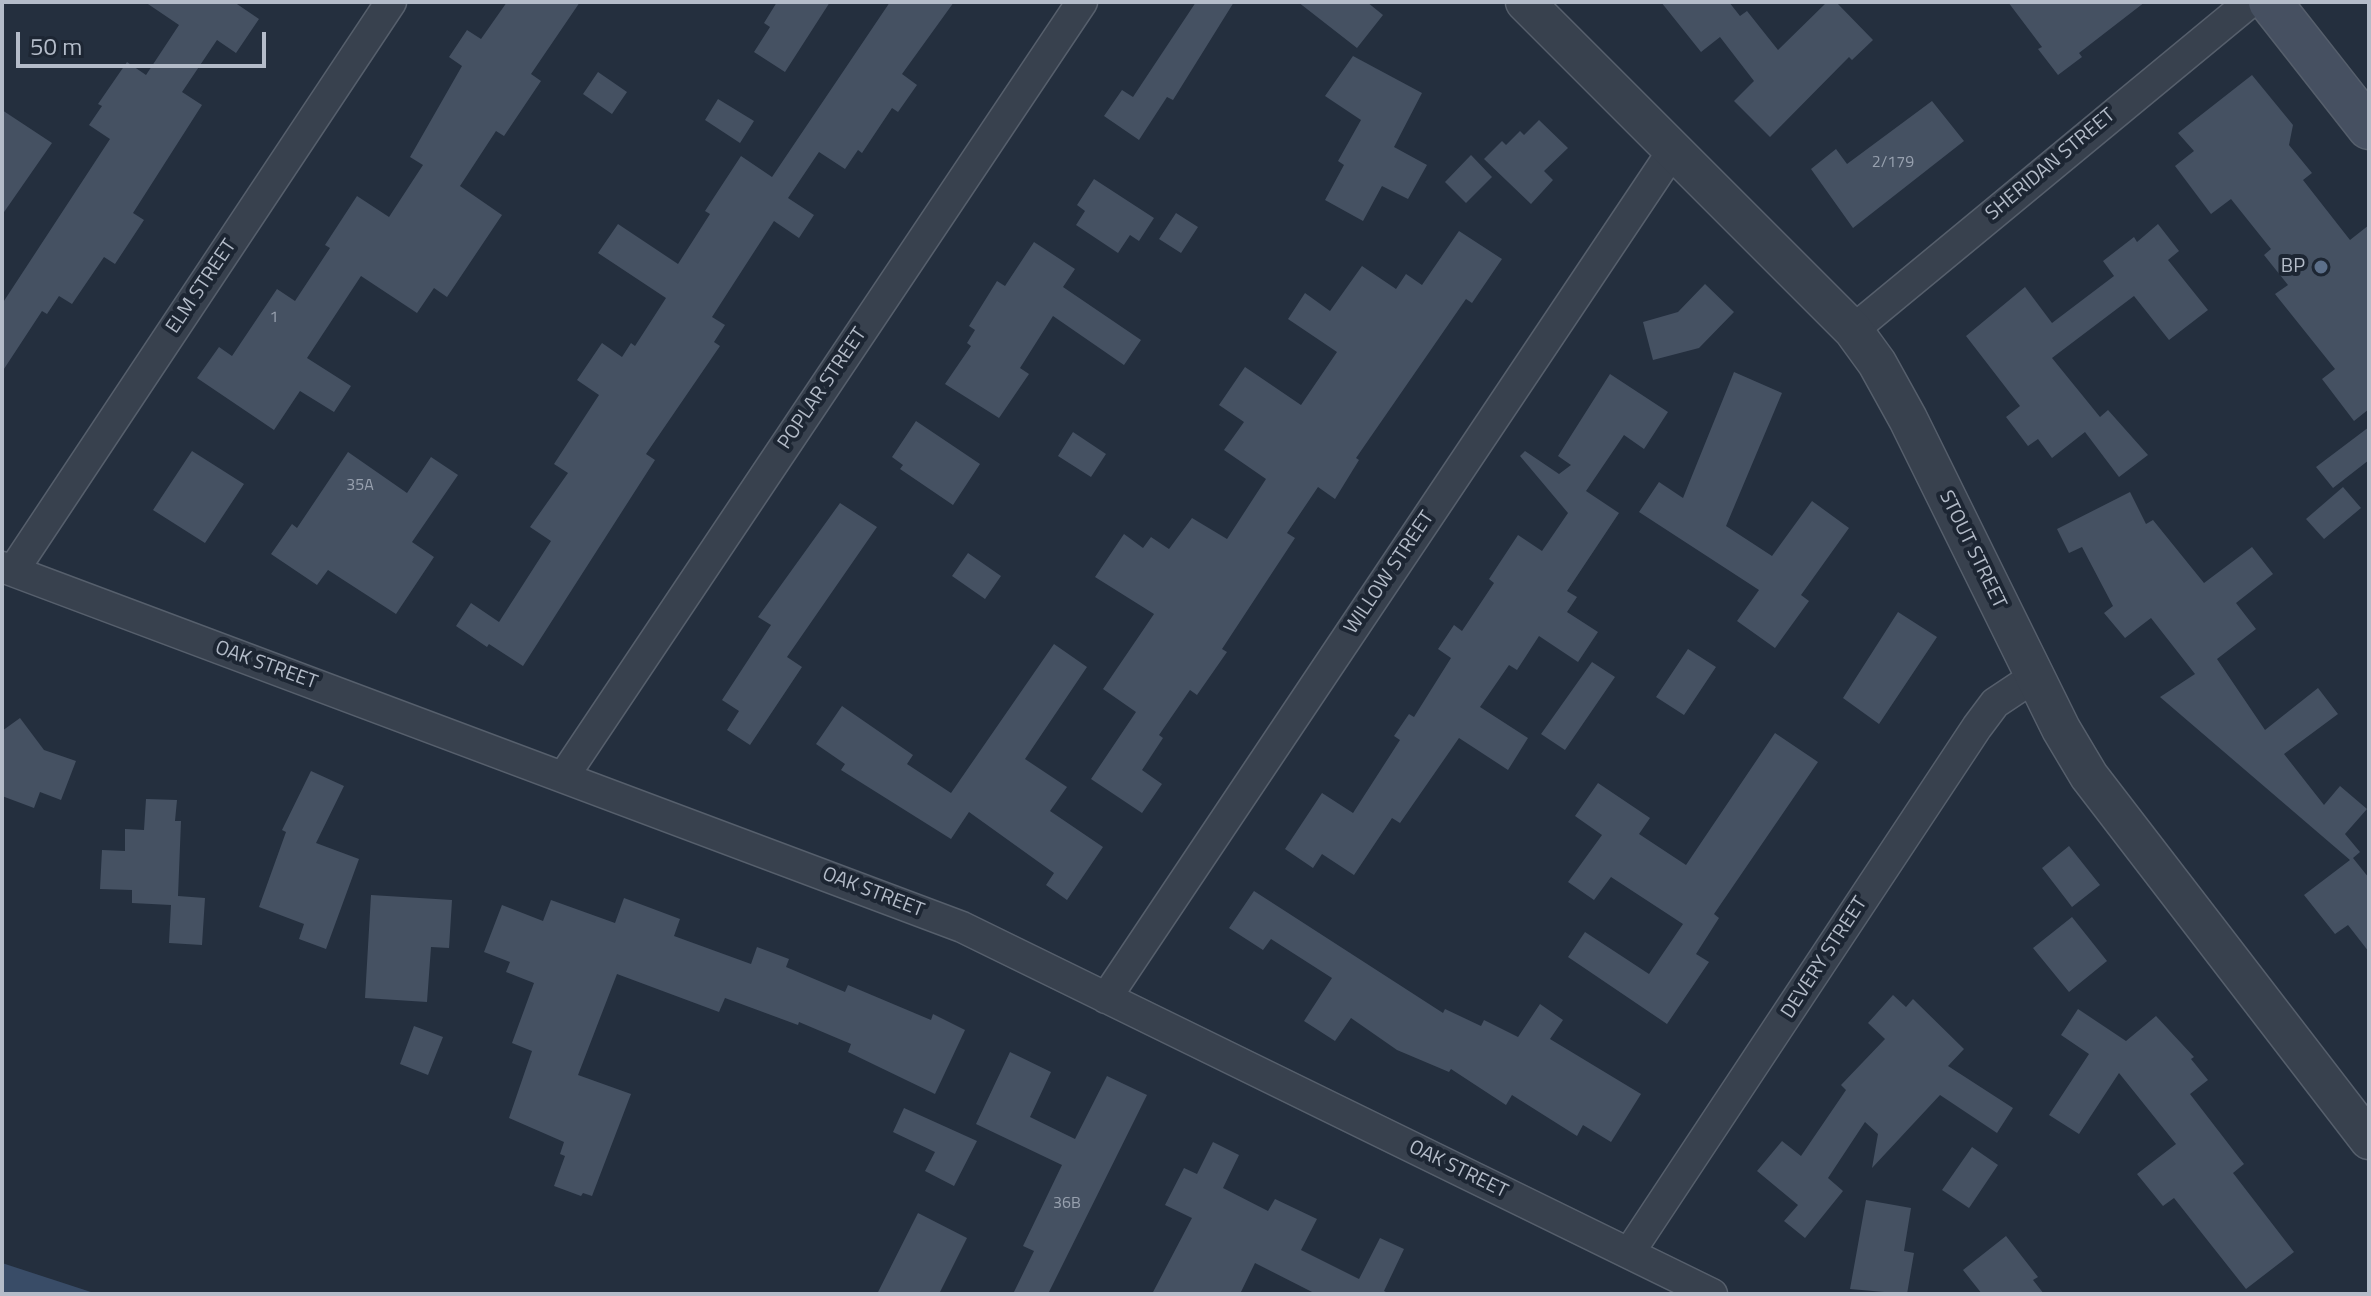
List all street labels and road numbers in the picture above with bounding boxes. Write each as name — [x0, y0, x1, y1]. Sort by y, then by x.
street label: SHERIDAN STREET — [1981, 104, 2121, 226]
street label: ELM STREET — [162, 235, 242, 339]
street label: POPLAR STREET — [773, 324, 873, 454]
street label: STOUT STREET — [1933, 487, 2011, 613]
street label: WILLOW STREET — [1340, 507, 1440, 639]
street label: OAK STREET — [212, 636, 320, 696]
street label: OAK STREET — [819, 863, 927, 923]
street label: DEVERY STREET — [1777, 893, 1873, 1023]
street label: OAK STREET — [1405, 1136, 1511, 1204]

